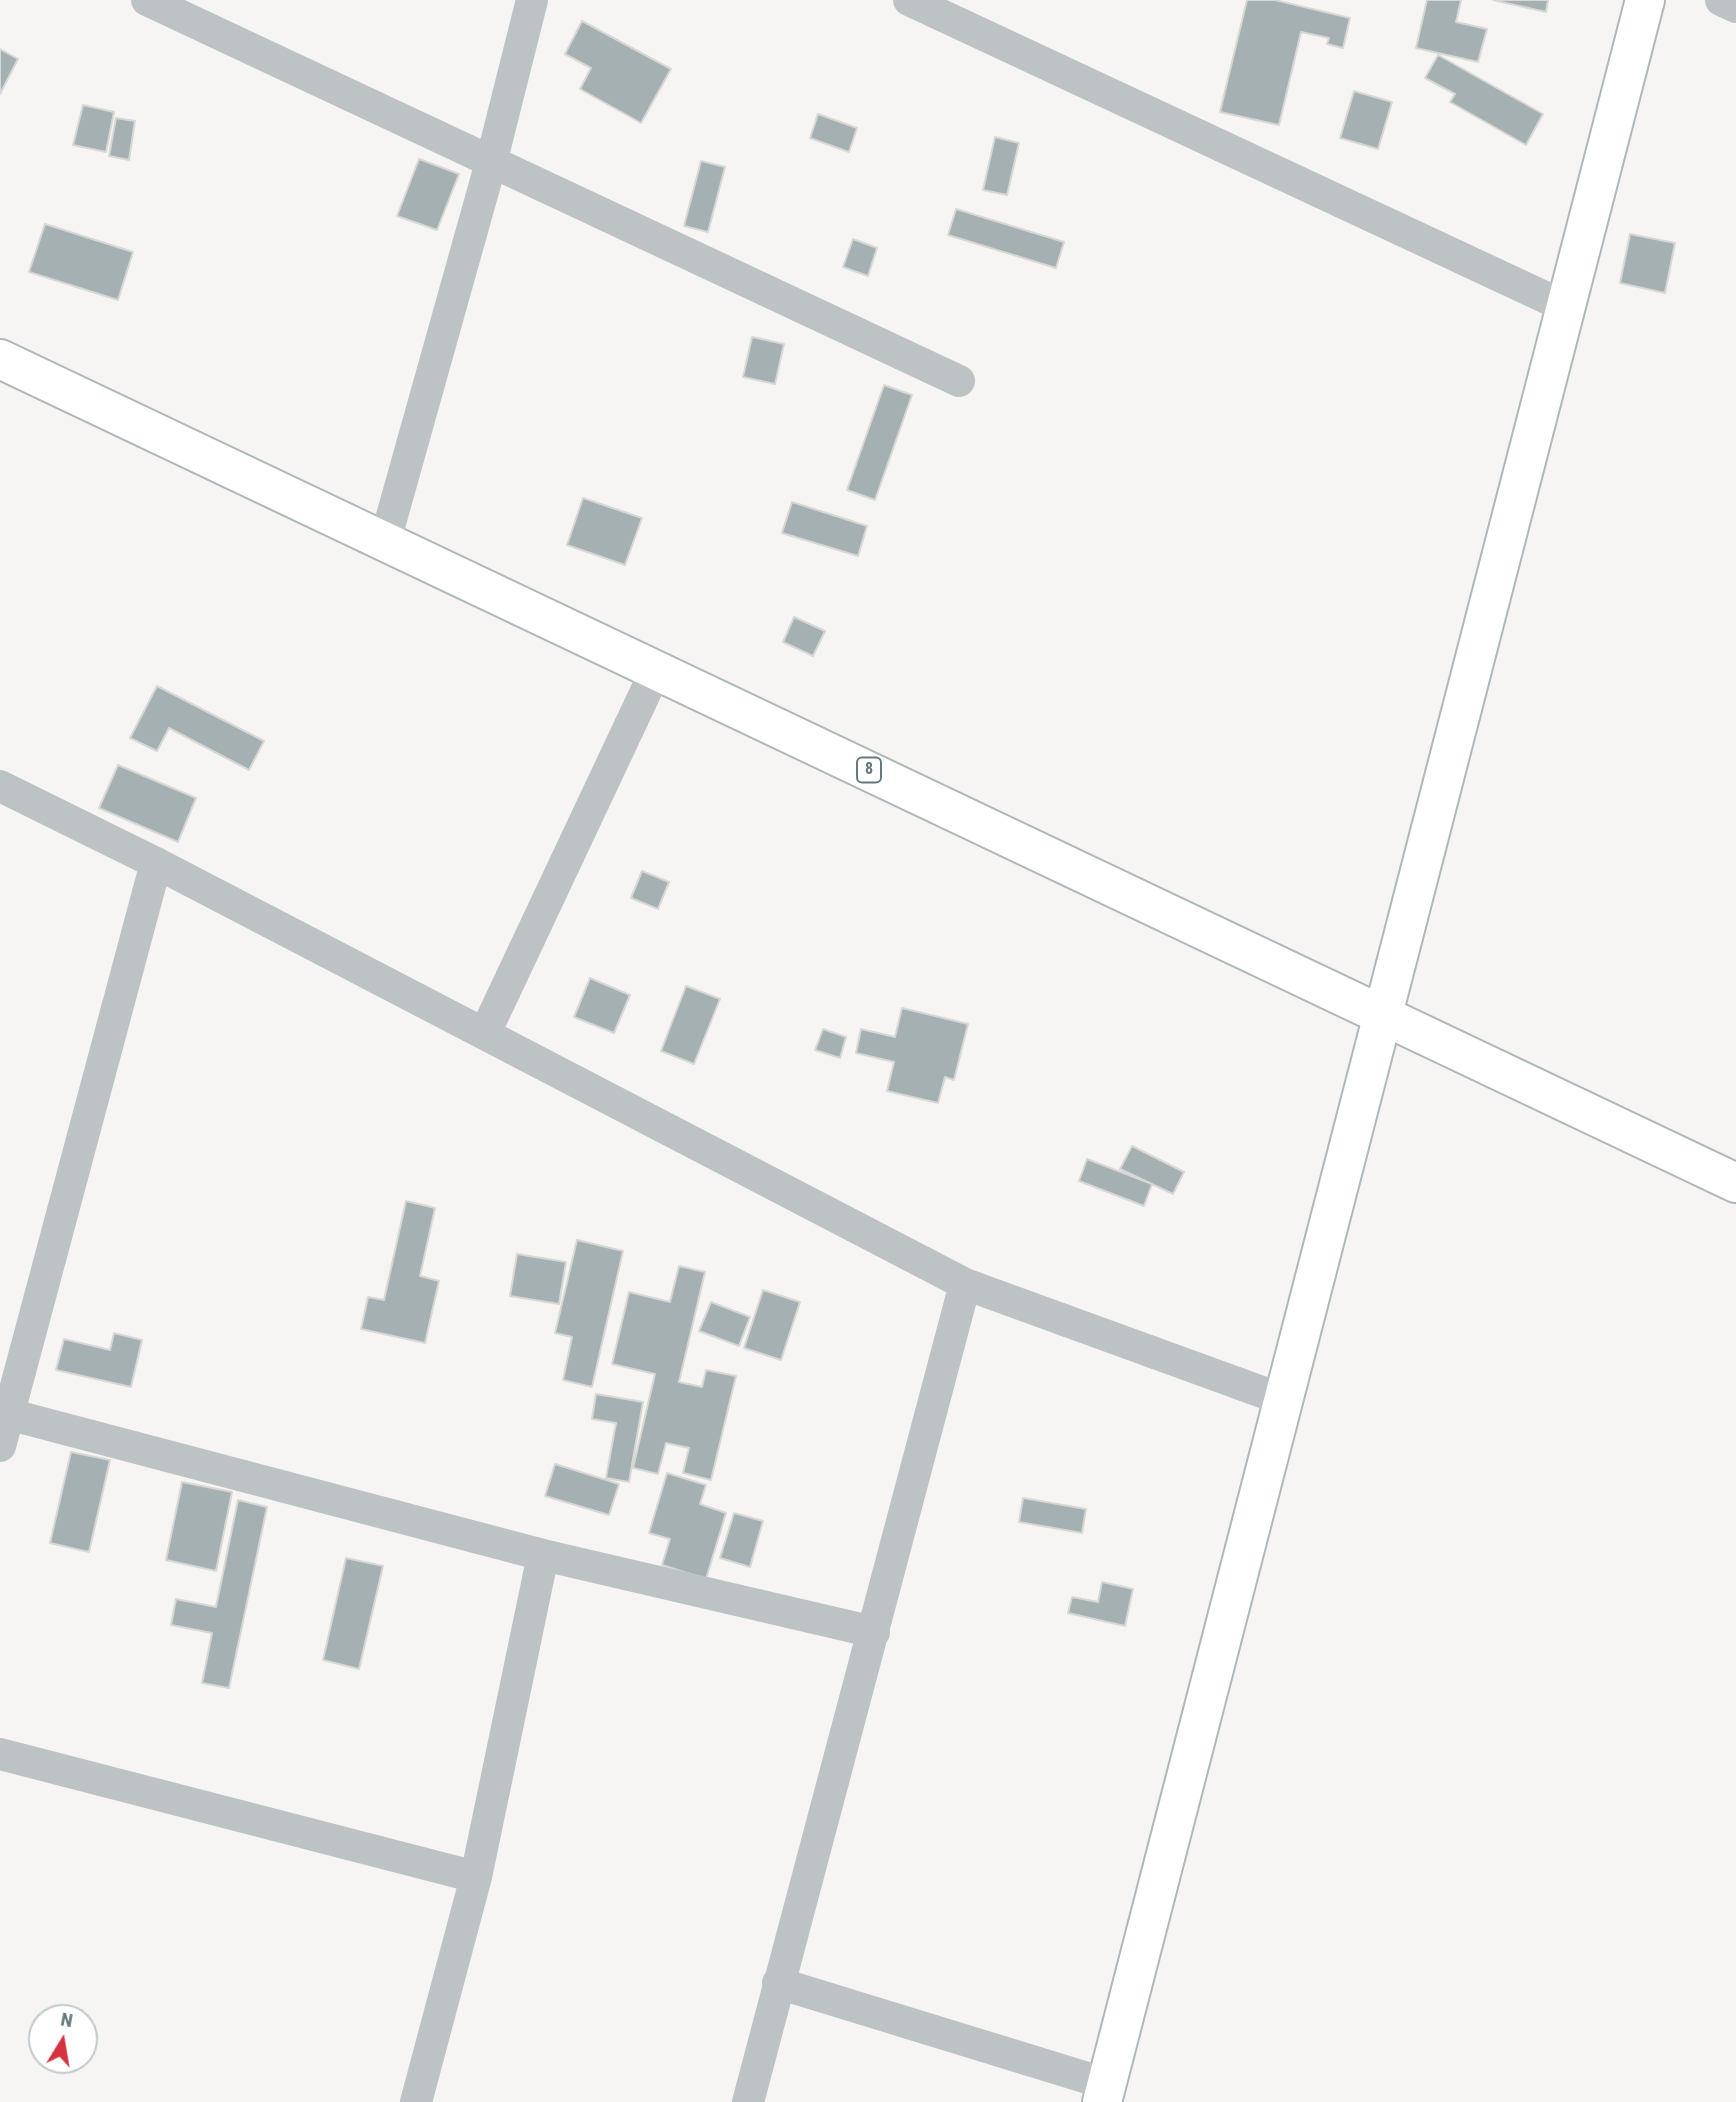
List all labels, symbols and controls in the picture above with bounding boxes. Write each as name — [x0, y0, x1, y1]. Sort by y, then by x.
road number: 8 — [857, 758, 881, 782]
north arrow — [28, 2004, 98, 2074]
text: N — [59, 2007, 75, 2032]

